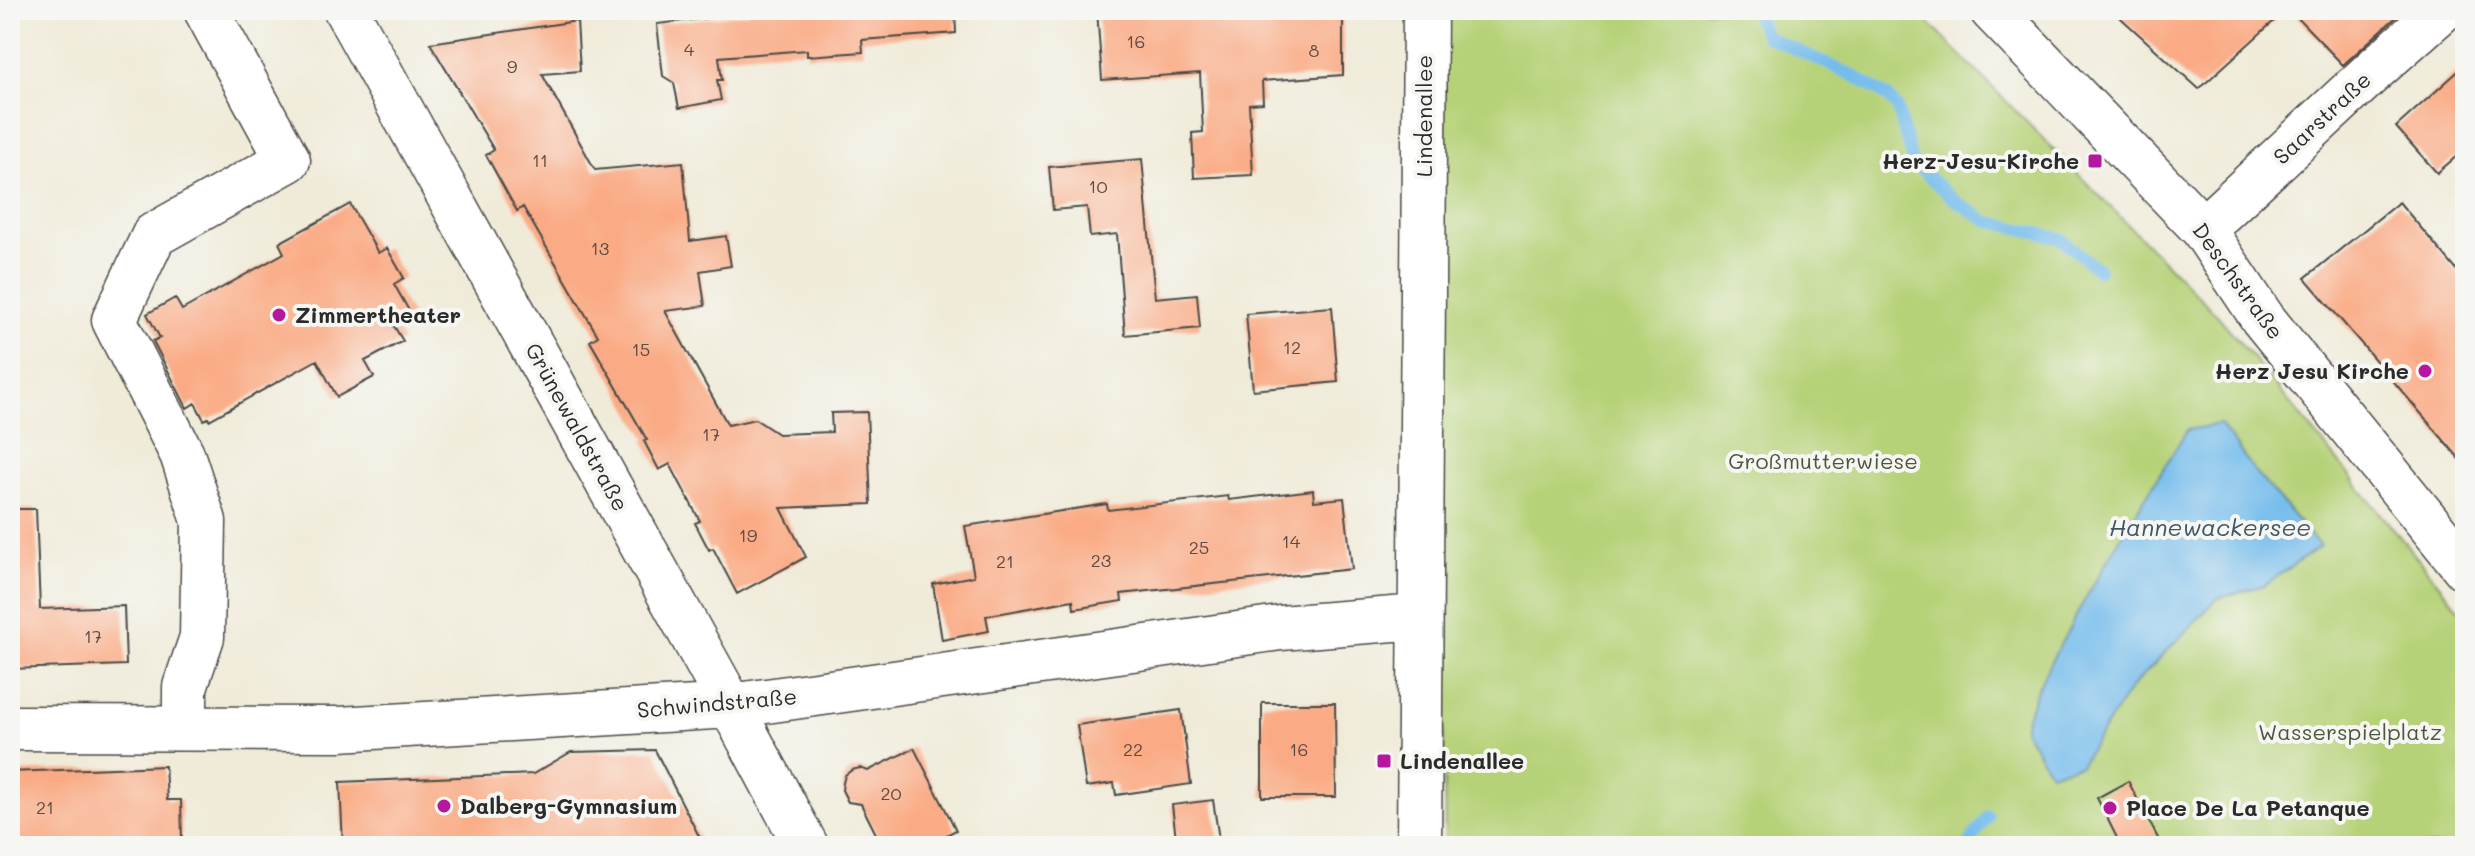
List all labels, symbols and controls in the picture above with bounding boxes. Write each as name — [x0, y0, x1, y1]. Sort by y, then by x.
house number: 16 — [1127, 29, 1145, 53]
house number: 4 — [684, 37, 695, 61]
house number: 8 — [1309, 38, 1320, 62]
house number: 9 — [507, 54, 518, 78]
street label: Lindenallee — [1409, 55, 1438, 177]
street label: Saarstraße — [2267, 65, 2377, 170]
place label: Herz-Jesu-Kirche — [1882, 146, 2079, 175]
house number: 11 — [532, 148, 548, 172]
marker: Herz-Jesu-Kirche — [2086, 152, 2104, 170]
house number: 10 — [1088, 174, 1108, 198]
street label: Deschstraße — [2186, 217, 2291, 345]
house number: 13 — [591, 236, 609, 260]
place label: Zimmertheater — [295, 300, 461, 329]
marker: Zimmertheater — [270, 306, 288, 324]
house number: 12 — [1283, 335, 1301, 359]
street label: Grünewaldstraße — [519, 337, 636, 516]
house number: 15 — [632, 337, 650, 361]
place label: Herz Jesu Kirche — [2215, 356, 2409, 385]
marker: Herz Jesu Kirche — [2416, 362, 2434, 380]
house number: 17 — [702, 422, 720, 446]
park label: Großmutterwiese — [1728, 446, 1918, 475]
water label: Hannewackersee — [2109, 511, 2311, 542]
house number: 19 — [739, 523, 758, 547]
house number: 14 — [1282, 529, 1301, 553]
house number: 25 — [1189, 535, 1209, 559]
house number: 23 — [1091, 548, 1111, 572]
house number: 21 — [996, 549, 1014, 573]
house number: 17 — [84, 624, 102, 648]
street label: Schwindstraße — [636, 681, 798, 724]
park label: Wasserspielplatz — [2258, 717, 2442, 746]
house number: 22 — [1123, 737, 1143, 761]
house number: 16 — [1290, 737, 1308, 761]
place label: Lindenallee — [1400, 746, 1524, 775]
marker: Lindenallee — [1375, 752, 1393, 770]
house number: 20 — [880, 781, 902, 805]
place label: Dalberg-Gymnasium — [460, 791, 677, 820]
place label: Place De La Petanque — [2126, 793, 2370, 822]
house number: 21 — [36, 795, 54, 819]
marker: Dalberg-Gymnasium — [435, 797, 453, 815]
marker: Place De La Petanque — [2101, 799, 2119, 817]

